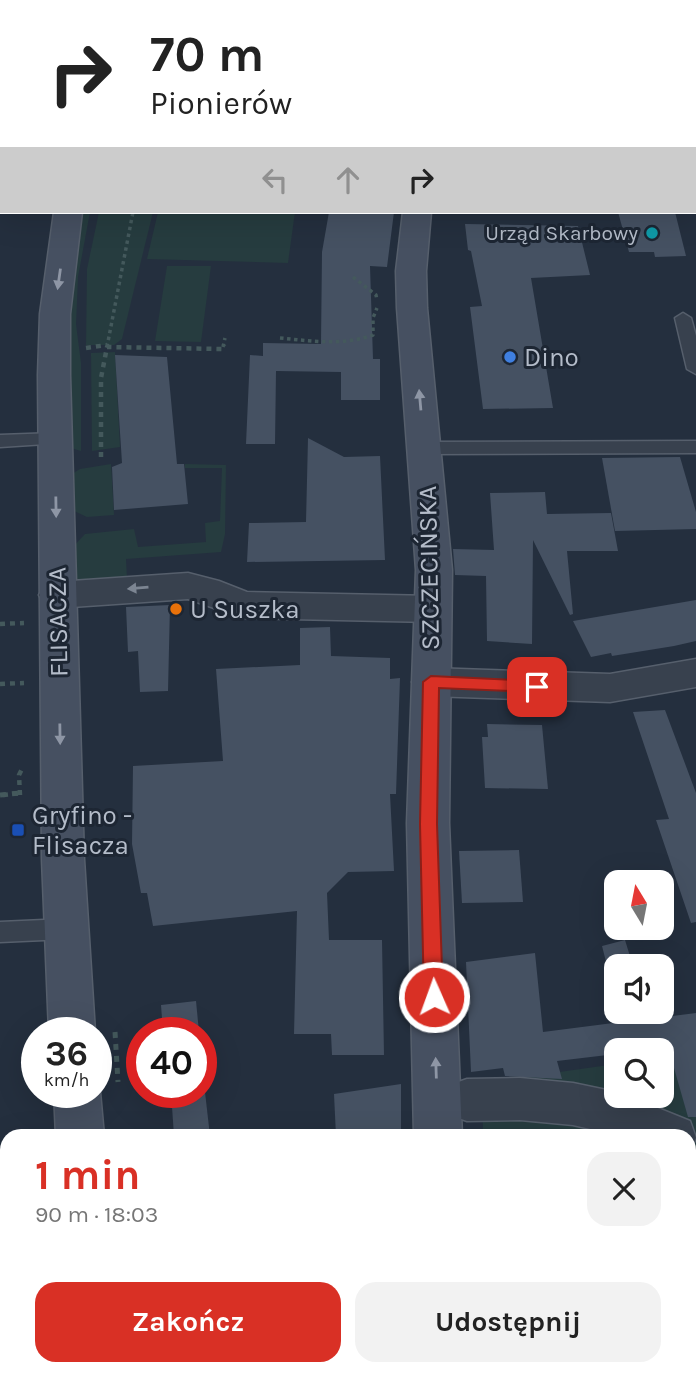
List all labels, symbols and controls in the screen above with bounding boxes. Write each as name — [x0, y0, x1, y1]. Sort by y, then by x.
text: 70 m — [150, 26, 264, 83]
icon: right — [35, 28, 126, 119]
text: Pionierów — [150, 85, 292, 122]
icon: left — [256, 161, 294, 199]
icon: ahead — [329, 161, 367, 199]
icon: right — [402, 161, 440, 199]
place label: Urząd Skarbowy — [485, 221, 638, 245]
marker: Urząd Skarbowy — [644, 225, 660, 241]
one-way arrow — [53, 268, 64, 290]
place label: Dino — [524, 342, 579, 373]
marker: Dino — [502, 349, 518, 365]
one-way arrow — [414, 389, 425, 411]
street label: SZCZECIŃSKA — [411, 485, 446, 651]
one-way arrow — [50, 496, 62, 518]
street label: FLISACZA — [42, 567, 74, 677]
one-way arrow — [127, 583, 149, 594]
place label: U Suszka — [190, 594, 300, 625]
marker: U Suszka — [168, 601, 184, 617]
pin — [507, 657, 567, 717]
icon: arrive — [518, 668, 556, 706]
one-way arrow — [54, 723, 66, 745]
place label: Gryfino - Flisacza — [32, 800, 132, 861]
marker: Gryfino - Flisacza — [10, 822, 26, 838]
north arrow — [604, 870, 674, 940]
map controls — [604, 870, 674, 1108]
button: sound — [604, 954, 674, 1024]
position arrow — [397, 960, 471, 1034]
speed limit sign: 40 — [126, 1017, 217, 1108]
text: 36 — [45, 1033, 88, 1074]
button: search — [604, 1038, 674, 1108]
one-way arrow — [430, 1056, 442, 1078]
text: km/h — [44, 1069, 89, 1091]
text: 1 min — [35, 1150, 140, 1200]
button: close — [587, 1152, 661, 1226]
text: 90 m · 18:03 — [35, 1201, 158, 1228]
button: Zakończ — [35, 1282, 341, 1362]
button: Udostępnij — [355, 1282, 661, 1362]

